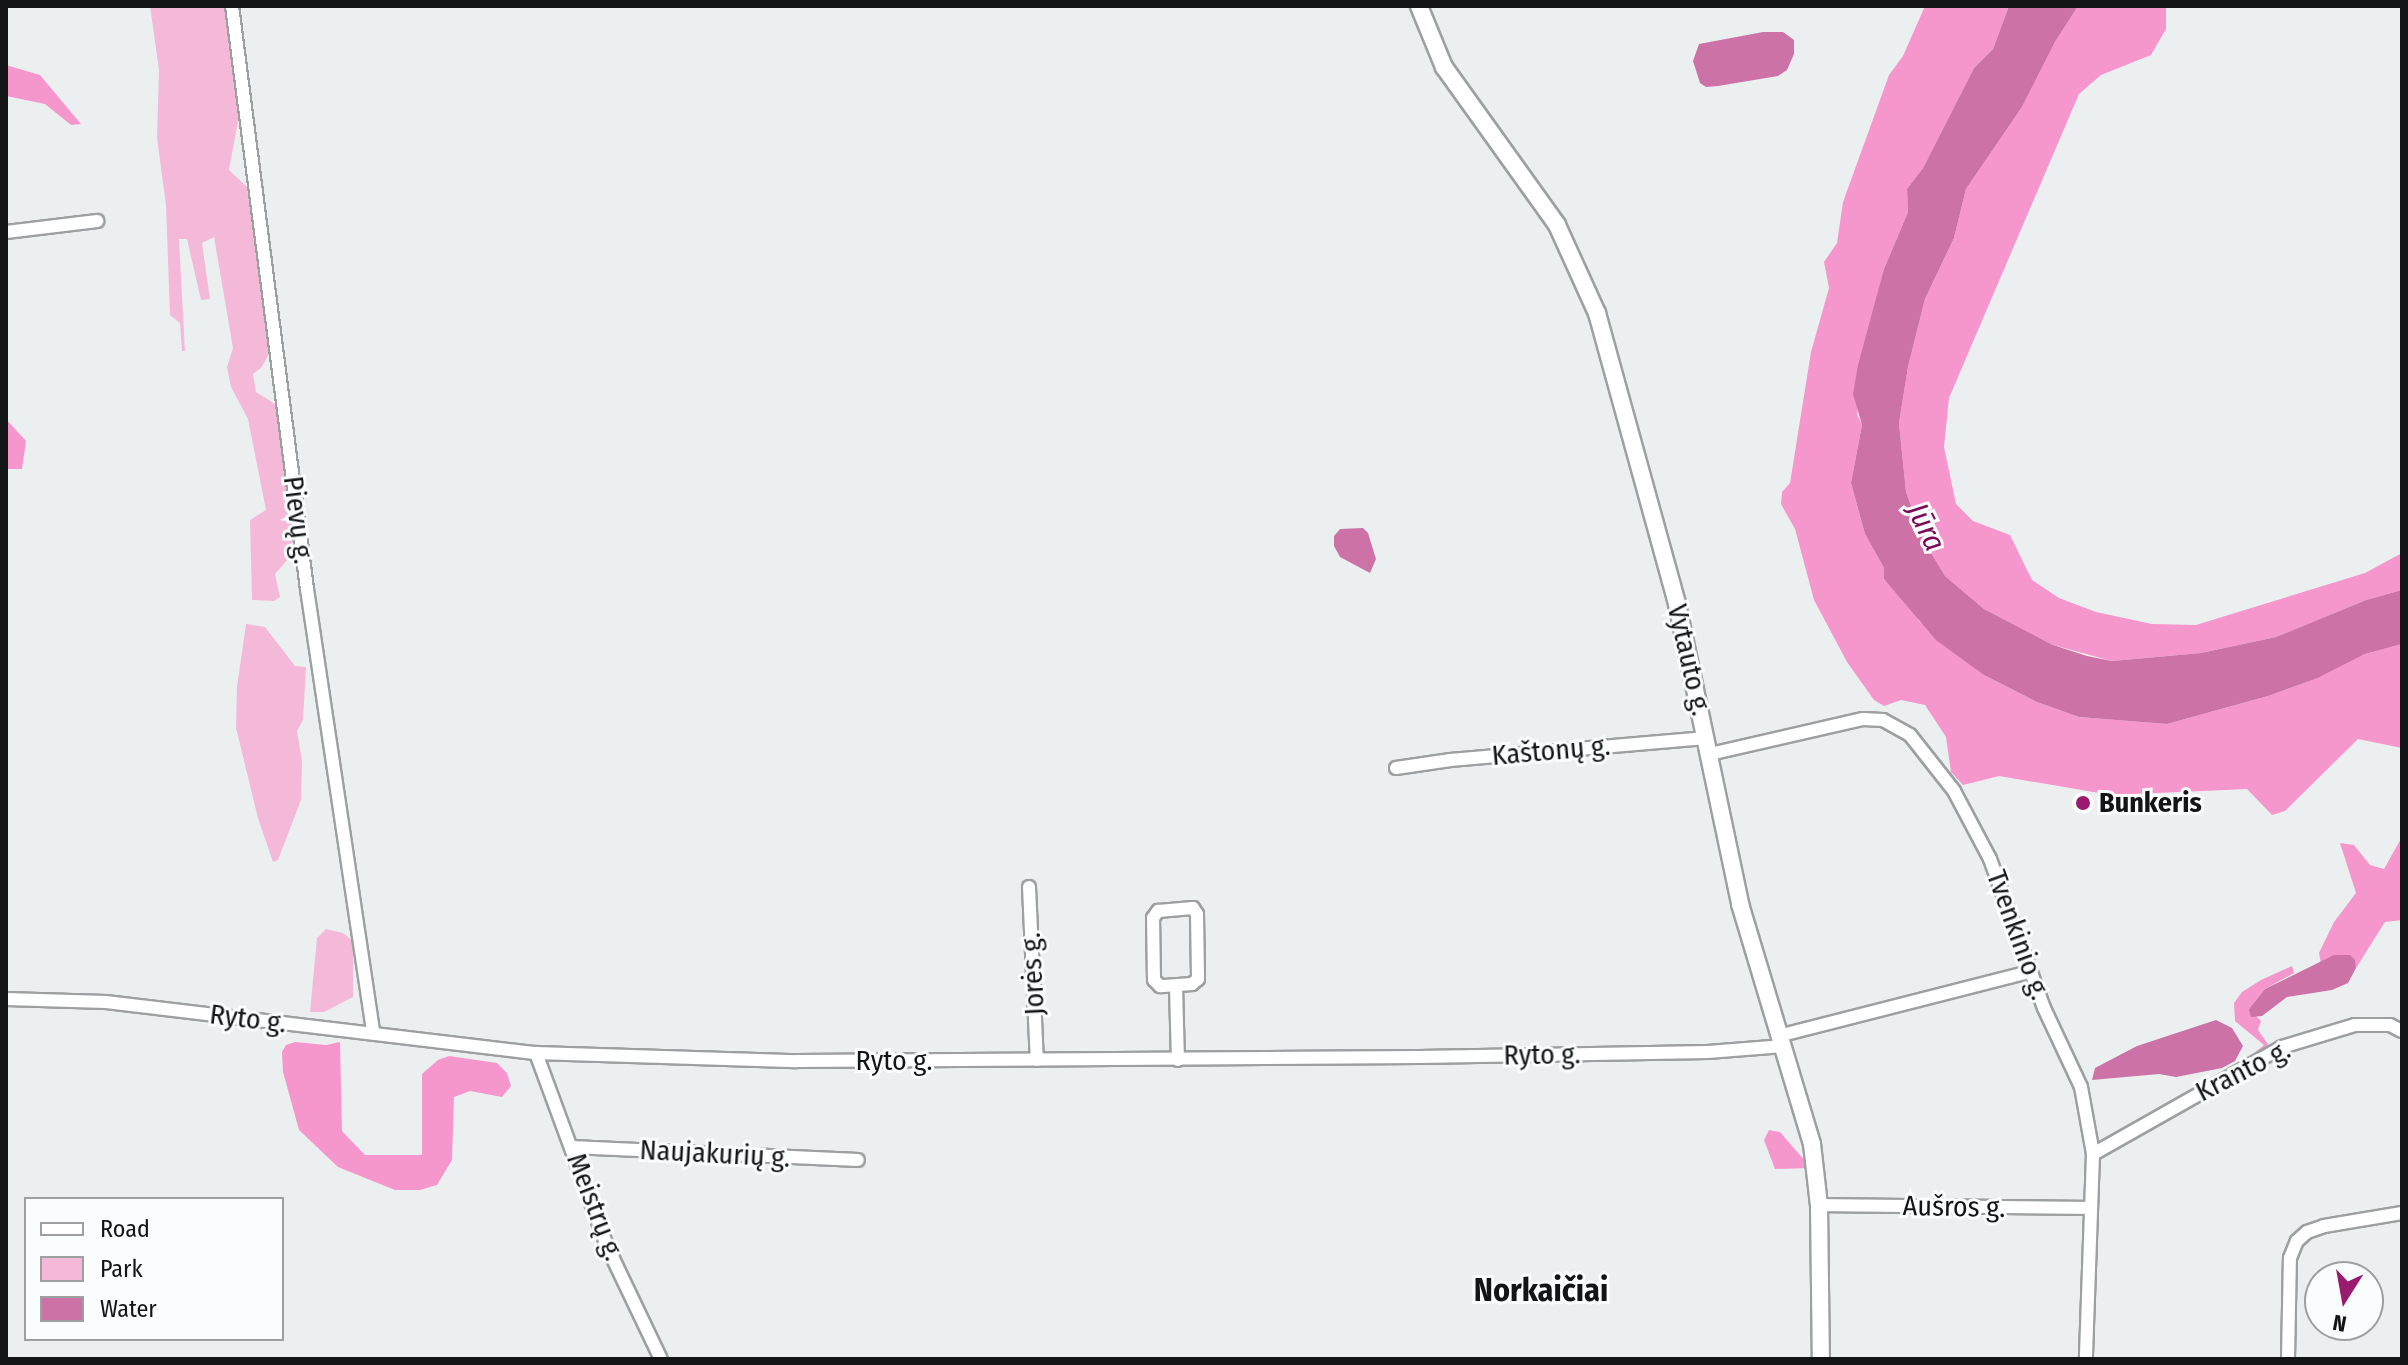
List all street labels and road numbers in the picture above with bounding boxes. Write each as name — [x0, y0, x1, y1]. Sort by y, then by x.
street label: Pievų g. — [276, 474, 320, 566]
street label: Vytauto g. — [1660, 601, 1718, 719]
street label: Kaštonų g. — [1490, 729, 1612, 773]
street label: Tvenkinio g. — [1979, 866, 2057, 1004]
street label: Jorės g. — [1014, 932, 1052, 1016]
street label: Ryto g. — [208, 998, 288, 1040]
street label: Kranto g. — [2190, 1033, 2296, 1109]
street label: Ryto g. — [1503, 1038, 1581, 1072]
street label: Ryto g. — [856, 1044, 932, 1078]
street label: Naujakurių g. — [639, 1133, 791, 1175]
street label: Meistrų g. — [559, 1149, 631, 1265]
street label: Aušros g. — [1902, 1189, 2006, 1225]

